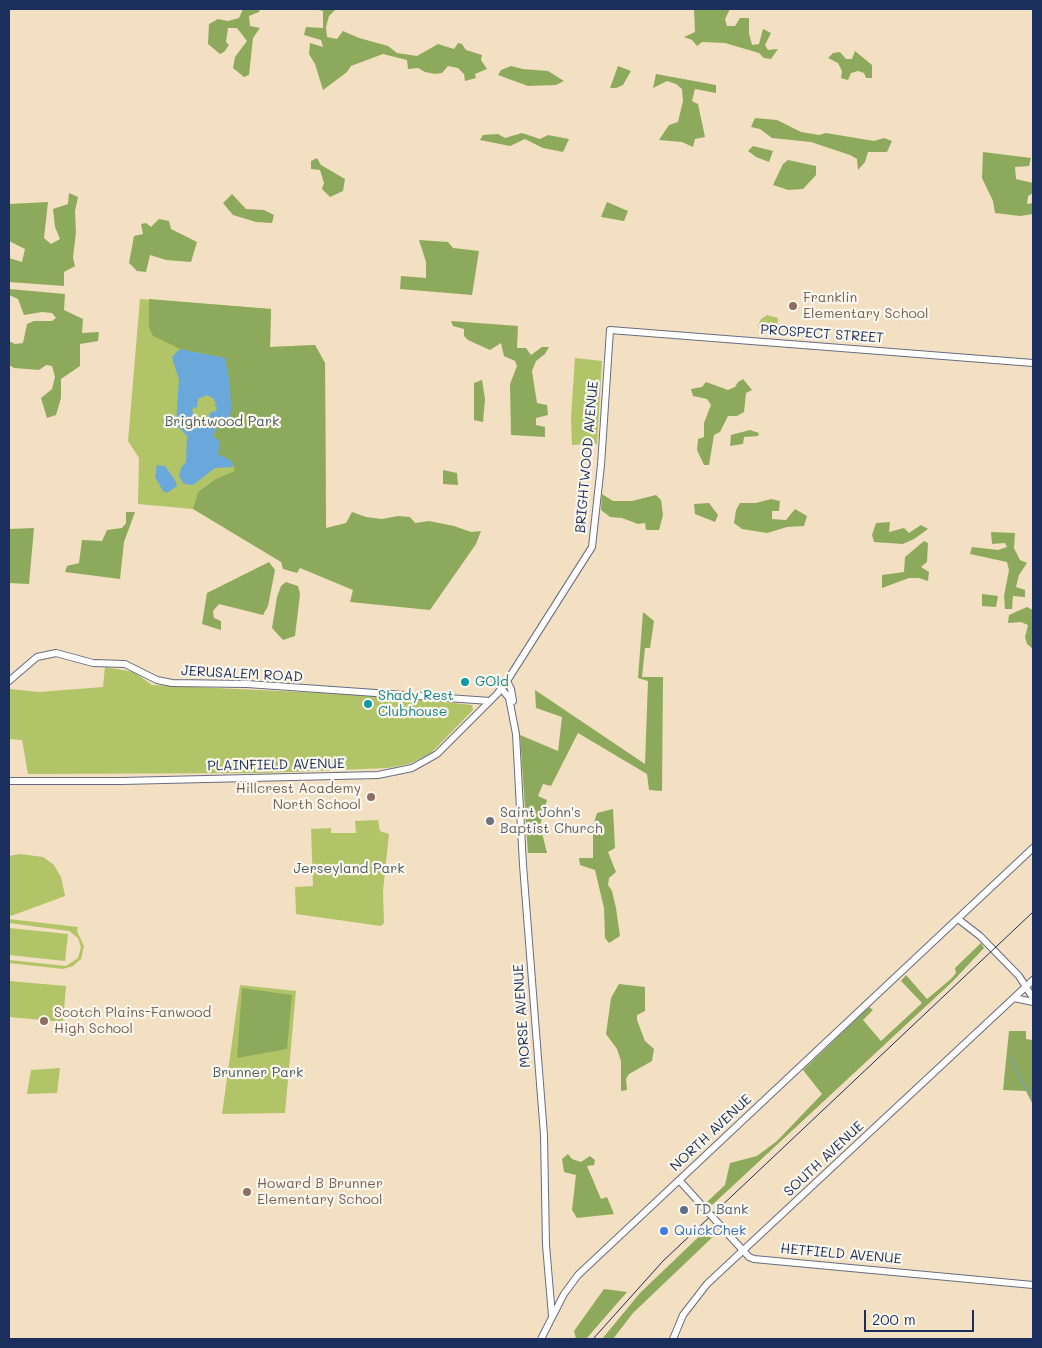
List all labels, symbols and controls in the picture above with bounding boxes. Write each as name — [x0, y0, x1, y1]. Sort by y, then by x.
place label: Franklin Elementary School — [803, 290, 929, 322]
marker: Franklin Elementary School — [787, 300, 799, 312]
street label: PROSPECT STREET — [760, 321, 884, 347]
street label: BRIGHTWOOD AVENUE — [572, 380, 602, 534]
park label: Brightwood Park — [165, 414, 279, 430]
street label: JERUSALEM ROAD — [181, 662, 303, 686]
place label: GOld — [475, 674, 509, 690]
marker: GOld — [459, 676, 471, 688]
place label: Shady Rest Clubhouse — [378, 688, 454, 720]
marker: Shady Rest Clubhouse — [362, 698, 374, 710]
street label: PLAINFIELD AVENUE — [207, 755, 345, 775]
place label: Hillcrest Academy North School — [236, 781, 361, 814]
marker: Hillcrest Academy North School — [365, 791, 377, 803]
place label: Saint John's Baptist Church — [500, 805, 603, 838]
marker: Saint John's Baptist Church — [484, 815, 496, 827]
park label: Jerseyland Park — [293, 861, 405, 877]
street label: MORSE AVENUE — [510, 964, 534, 1068]
place label: Scotch Plains-Fanwood High School — [54, 1005, 211, 1038]
marker: Scotch Plains-Fanwood High School — [38, 1015, 50, 1027]
park label: Brunner Park — [213, 1065, 303, 1081]
street label: NORTH AVENUE — [667, 1091, 755, 1175]
street label: SOUTH AVENUE — [781, 1118, 867, 1200]
place label: Howard B Brunner Elementary School — [257, 1176, 383, 1208]
marker: Howard B Brunner Elementary School — [241, 1186, 253, 1198]
place label: TD Bank — [694, 1202, 749, 1218]
marker: TD Bank — [678, 1204, 690, 1216]
place label: QuickChek — [674, 1223, 747, 1239]
marker: QuickChek — [658, 1225, 670, 1237]
street label: HETFIELD AVENUE — [780, 1240, 902, 1268]
scale bar — [867, 1300, 977, 1332]
text: 200 m — [872, 1309, 916, 1329]

